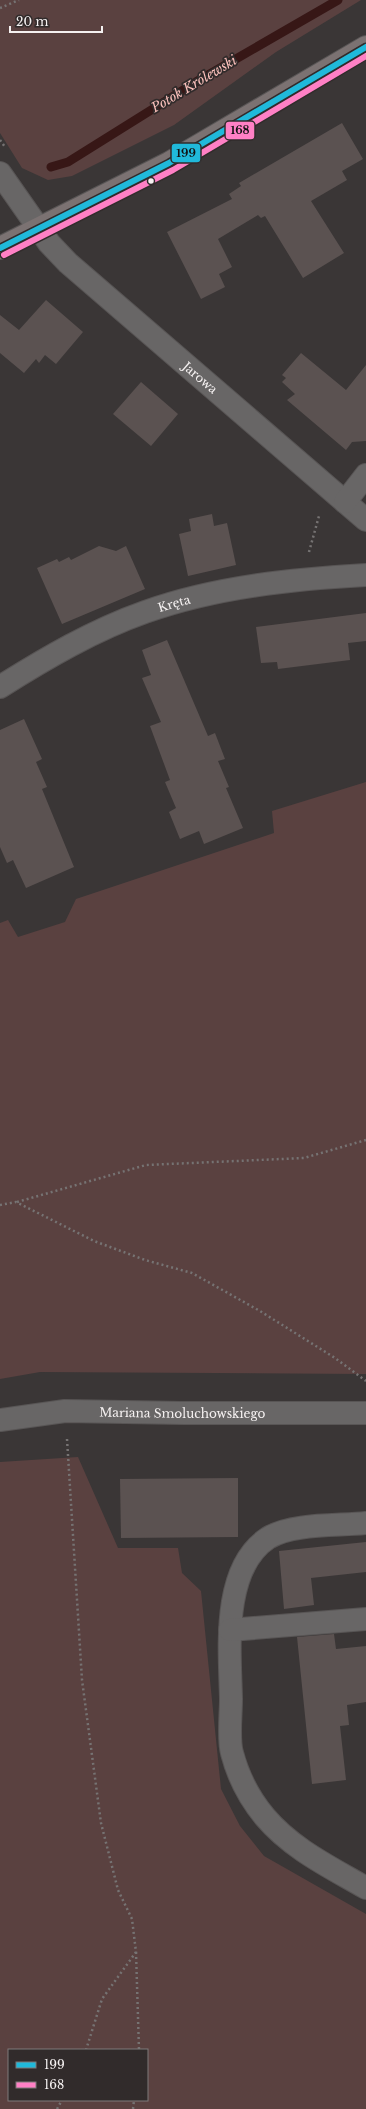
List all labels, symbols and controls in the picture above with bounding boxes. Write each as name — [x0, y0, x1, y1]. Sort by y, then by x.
scale bar — [10, 8, 102, 34]
text: 20 m — [16, 14, 48, 29]
water label: Potok Królewski — [147, 52, 240, 117]
line badge: 168 — [225, 121, 255, 140]
text: 168 — [230, 123, 250, 137]
line badge: 199 — [171, 143, 201, 163]
text: 199 — [176, 146, 196, 160]
unlabelled marker — [146, 176, 156, 186]
street label: Jarowa — [179, 357, 221, 397]
street label: Kręta — [156, 591, 192, 615]
street label: Mariana Smoluchowskiego — [99, 1404, 266, 1421]
legend — [8, 2049, 148, 2101]
text: 199 — [44, 2057, 65, 2072]
text: 168 — [44, 2077, 64, 2092]

